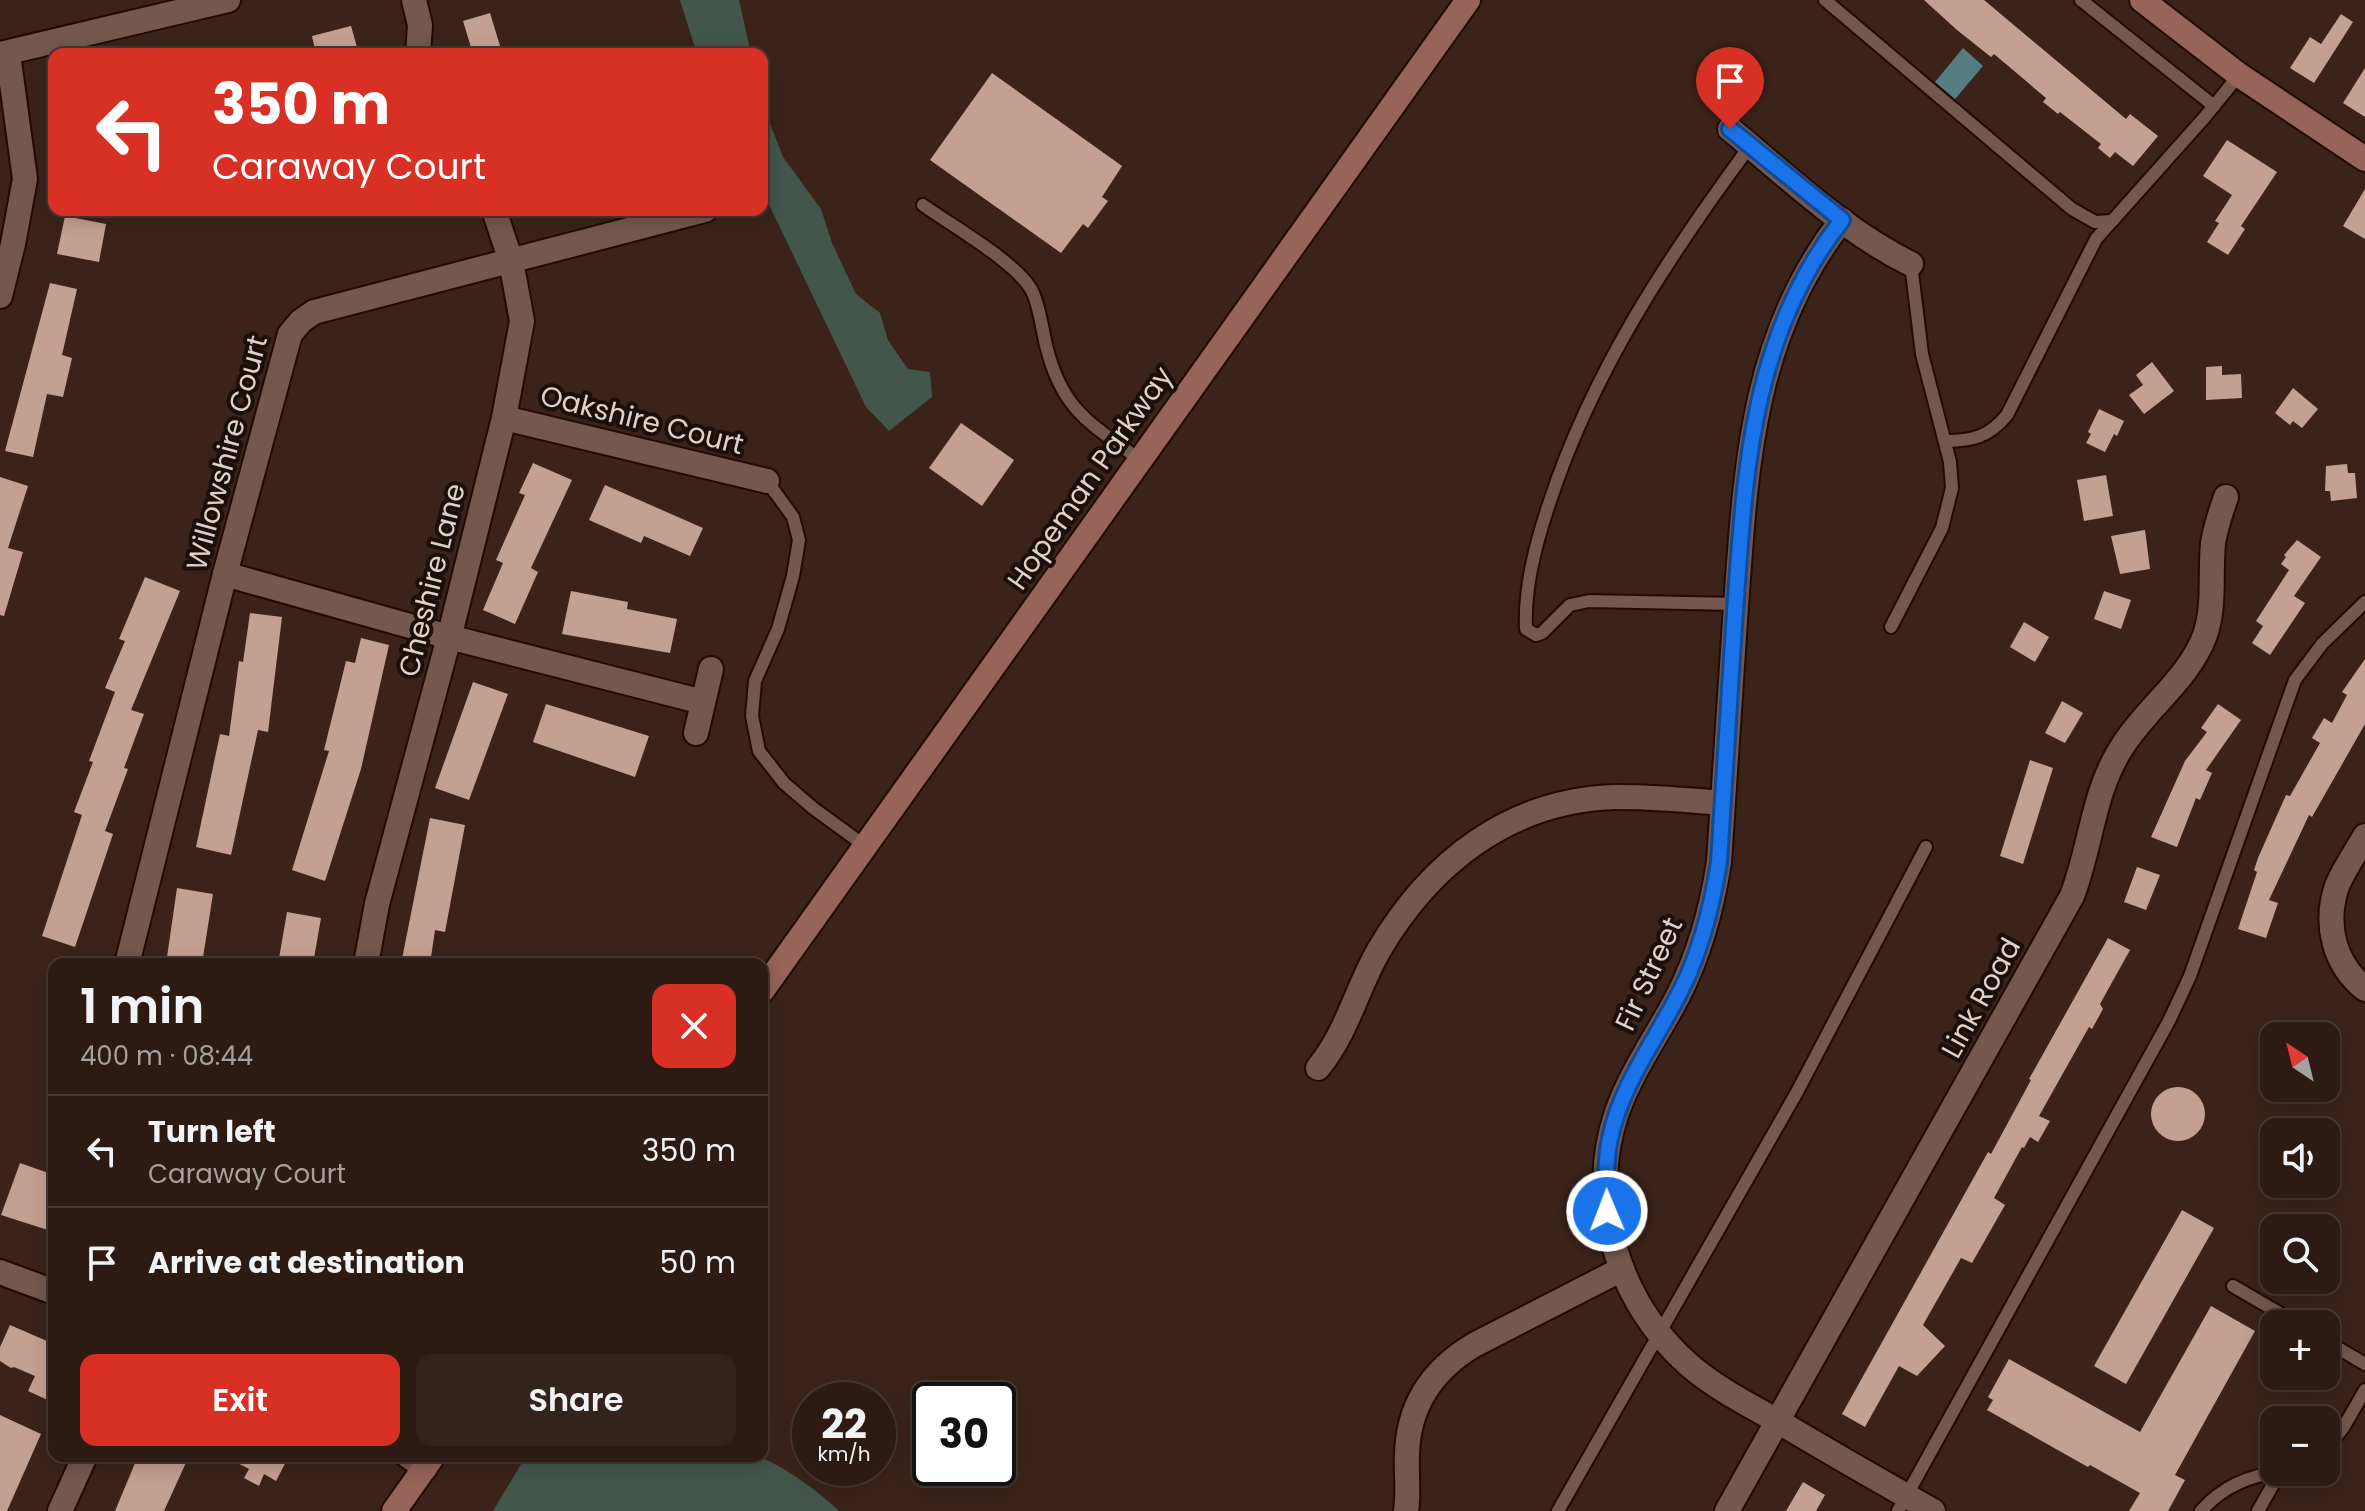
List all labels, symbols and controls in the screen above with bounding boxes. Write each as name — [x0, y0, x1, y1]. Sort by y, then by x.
pin — [1696, 47, 1764, 129]
icon: arrive — [1708, 59, 1752, 103]
text: 350 m — [212, 65, 390, 144]
icon: left — [80, 80, 184, 184]
text: Caraway Court — [212, 141, 486, 192]
street label: Willowshire Court — [177, 331, 277, 575]
street label: Hopeman Parkway — [998, 358, 1182, 597]
street label: Oakshire Court — [536, 376, 748, 464]
street label: Cheshire Lane — [389, 479, 475, 681]
street label: Fir Street — [1606, 911, 1692, 1037]
street label: Link Road — [1932, 931, 2030, 1065]
text: 1 min — [80, 973, 204, 1040]
button: close — [652, 984, 736, 1068]
north arrow — [2260, 1022, 2340, 1102]
map controls — [2260, 1022, 2340, 1486]
text: 400 m · 08:44 — [80, 1038, 253, 1074]
text: Turn left — [148, 1110, 276, 1153]
button: sound — [2260, 1118, 2340, 1198]
icon: left — [80, 1129, 124, 1173]
text: 350 m — [642, 1129, 736, 1172]
text: Caraway Court — [148, 1156, 346, 1192]
position arrow — [1565, 1169, 1649, 1253]
button: search — [2260, 1214, 2340, 1294]
icon: arrive — [80, 1241, 124, 1285]
text: Arrive at destination — [148, 1241, 465, 1284]
text: 50 m — [659, 1241, 736, 1284]
button: + — [2260, 1310, 2340, 1390]
button: Exit — [80, 1354, 400, 1446]
button: Share — [416, 1354, 736, 1446]
speed limit sign: 30 — [912, 1382, 1016, 1486]
text: 22 — [821, 1396, 867, 1452]
button: − — [2260, 1406, 2340, 1486]
text: km/h — [817, 1440, 871, 1468]

